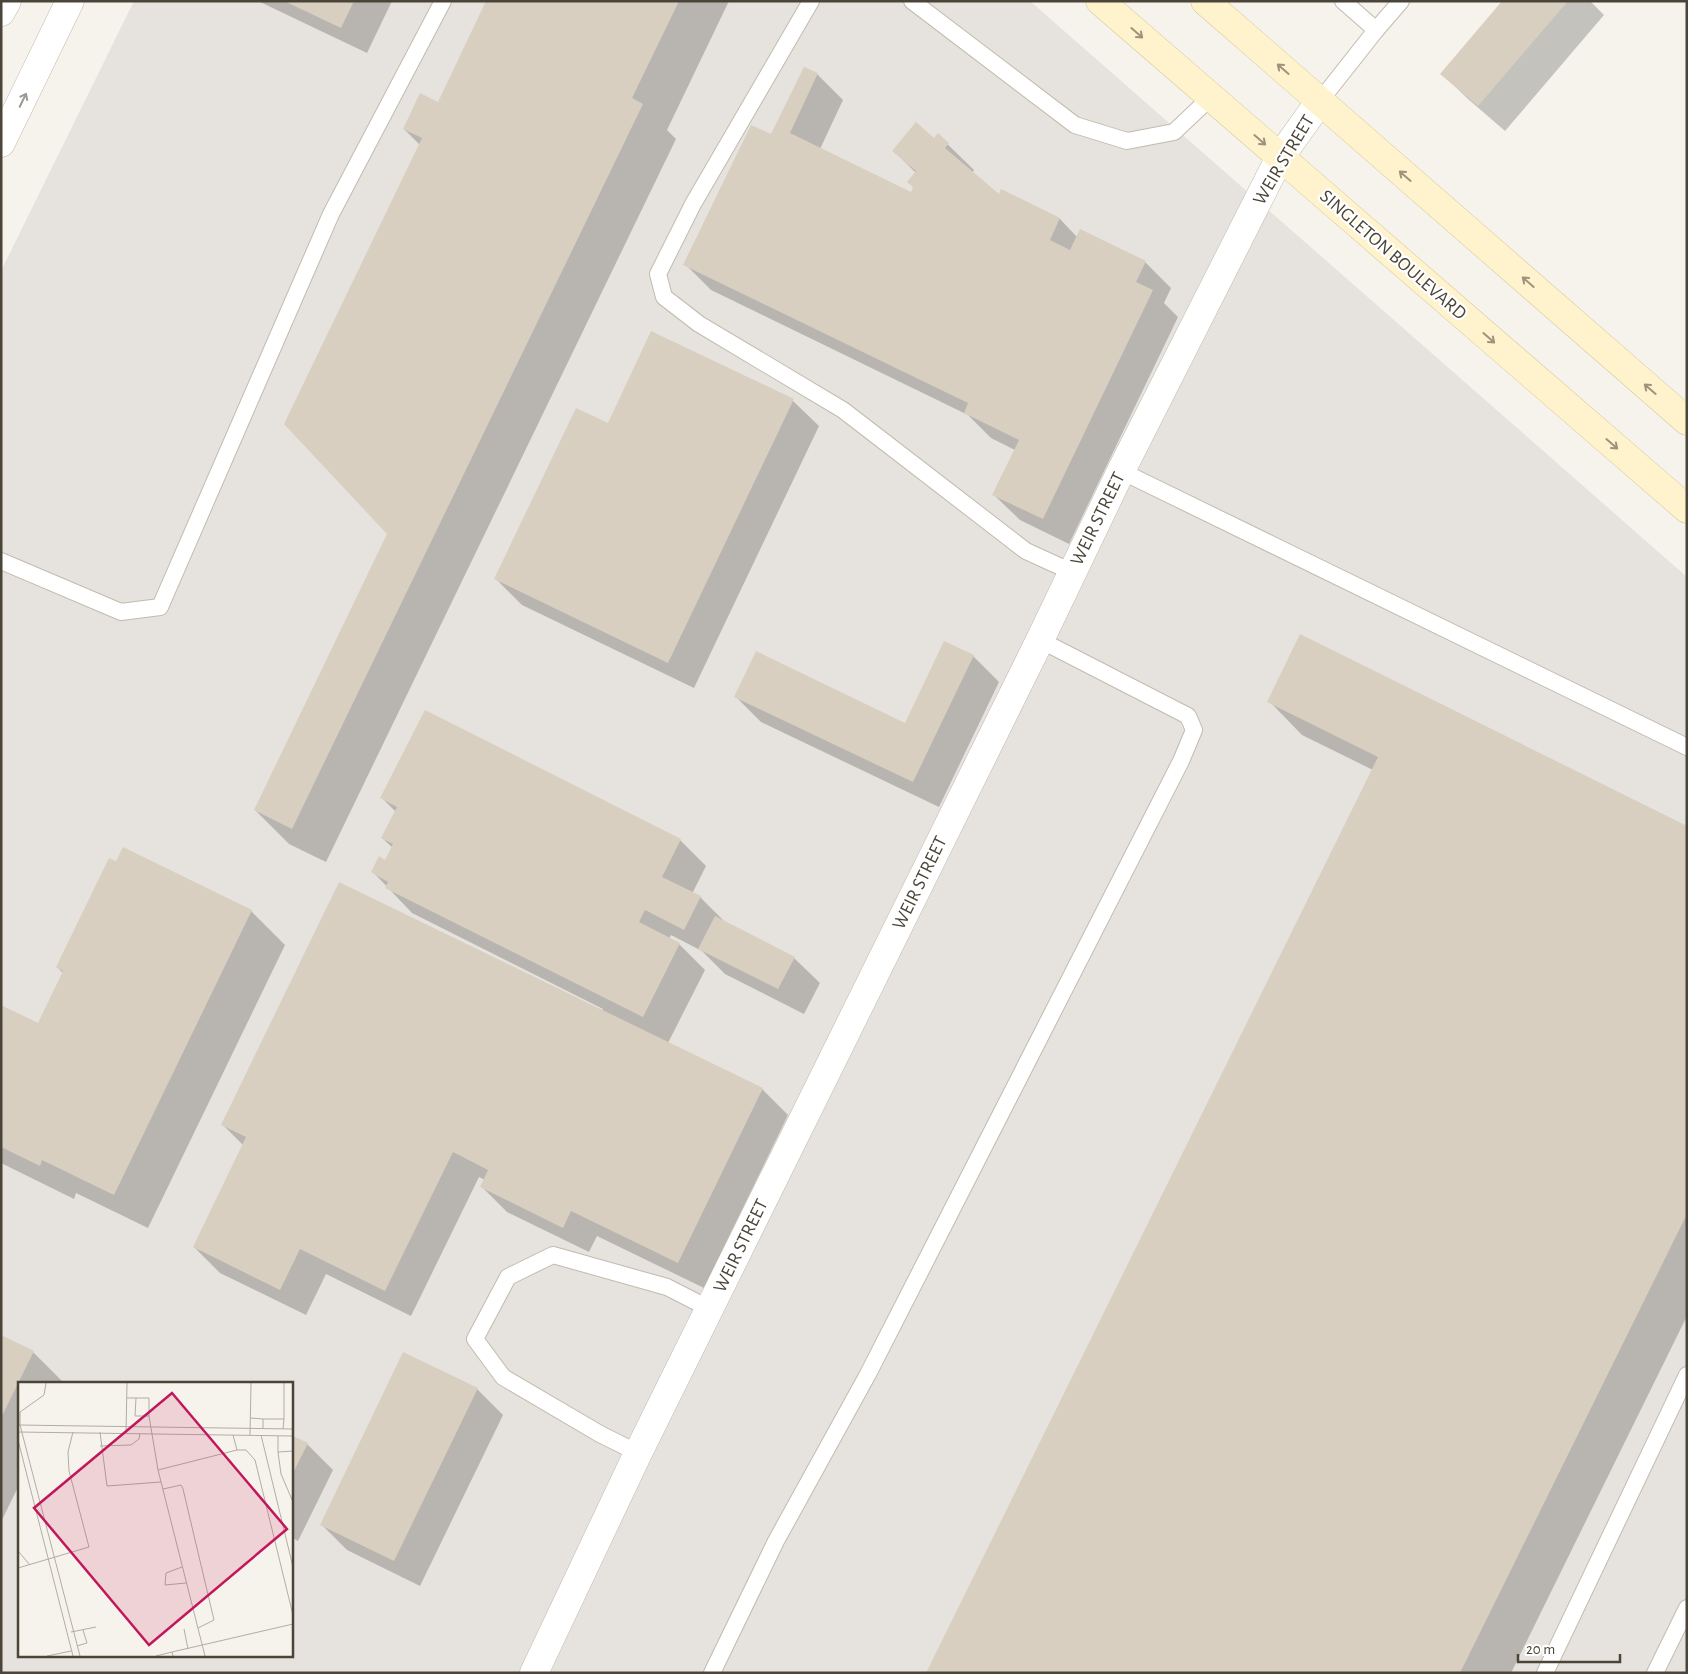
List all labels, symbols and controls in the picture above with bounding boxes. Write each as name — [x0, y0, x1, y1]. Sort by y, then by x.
one-way arrow — [1130, 28, 1143, 39]
one-way arrow — [1276, 63, 1289, 75]
one-way arrow — [18, 92, 28, 107]
street label: WEIR STREET — [1250, 112, 1318, 208]
one-way arrow — [1253, 134, 1266, 145]
one-way arrow — [1399, 170, 1412, 181]
street label: SINGLETON BOULEVARD — [1316, 186, 1470, 324]
one-way arrow — [1521, 277, 1534, 288]
one-way arrow — [1483, 332, 1496, 344]
one-way arrow — [1644, 384, 1657, 395]
one-way arrow — [1606, 439, 1619, 450]
street label: WEIR STREET — [1067, 469, 1129, 569]
street label: WEIR STREET — [889, 833, 951, 933]
street label: WEIR STREET — [710, 1196, 772, 1296]
inset map — [18, 1382, 292, 1656]
scale bar — [1518, 1632, 1620, 1664]
text: 20 m — [1526, 1642, 1555, 1657]

